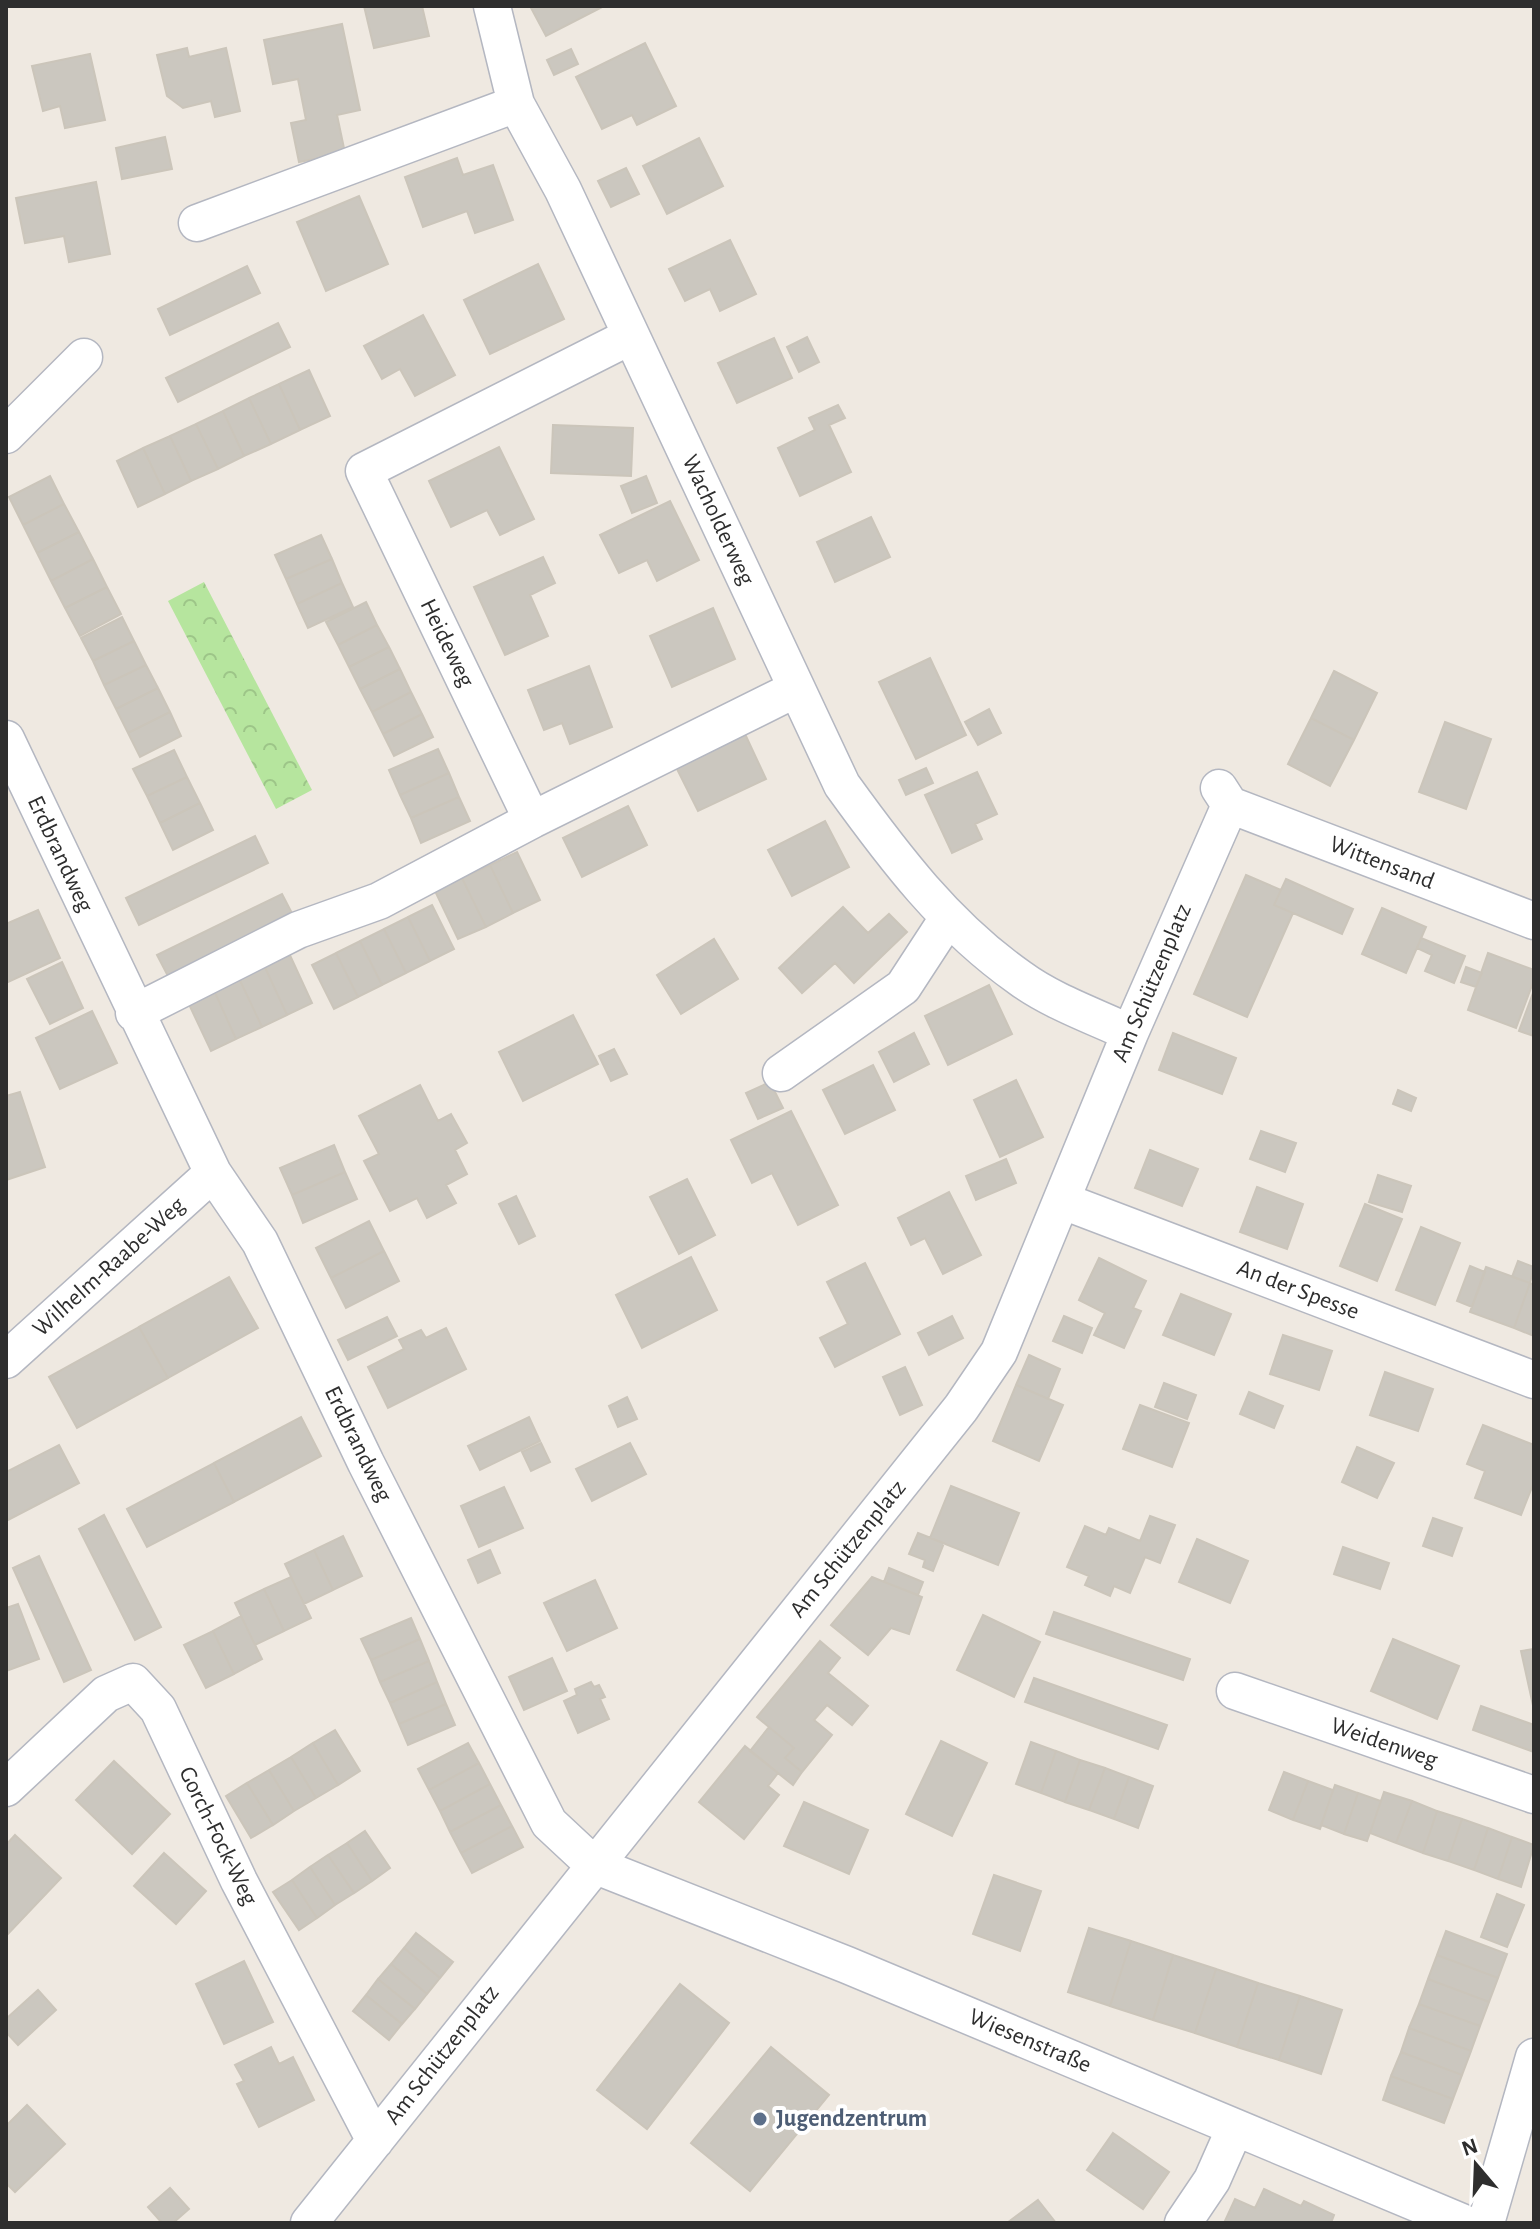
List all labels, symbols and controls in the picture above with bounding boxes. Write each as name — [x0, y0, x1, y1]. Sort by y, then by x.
street label: Wacholderweg — [677, 451, 759, 589]
street label: Heideweg — [415, 595, 479, 691]
street label: Erdbrandweg — [23, 792, 97, 916]
street label: Wittensand — [1326, 832, 1438, 894]
street label: Am Schützenplatz — [1108, 900, 1196, 1065]
street label: Wilhelm-Raabe-Weg — [28, 1193, 190, 1341]
street label: An der Spesse — [1234, 1256, 1362, 1324]
street label: Erdbrandweg — [320, 1383, 396, 1506]
street label: Am Schützenplatz — [785, 1476, 911, 1622]
street label: Weidenweg — [1328, 1714, 1441, 1773]
street label: Gorch-Fock-Weg — [174, 1763, 262, 1909]
street label: Am Schützenplatz — [381, 1981, 504, 2129]
street label: Wiesenstraße — [965, 2005, 1095, 2077]
place label: Jugendzentrum — [776, 2107, 927, 2131]
marker: Jugendzentrum — [751, 2110, 769, 2128]
north arrow — [1436, 2125, 1516, 2205]
text: N — [1459, 2134, 1481, 2160]

